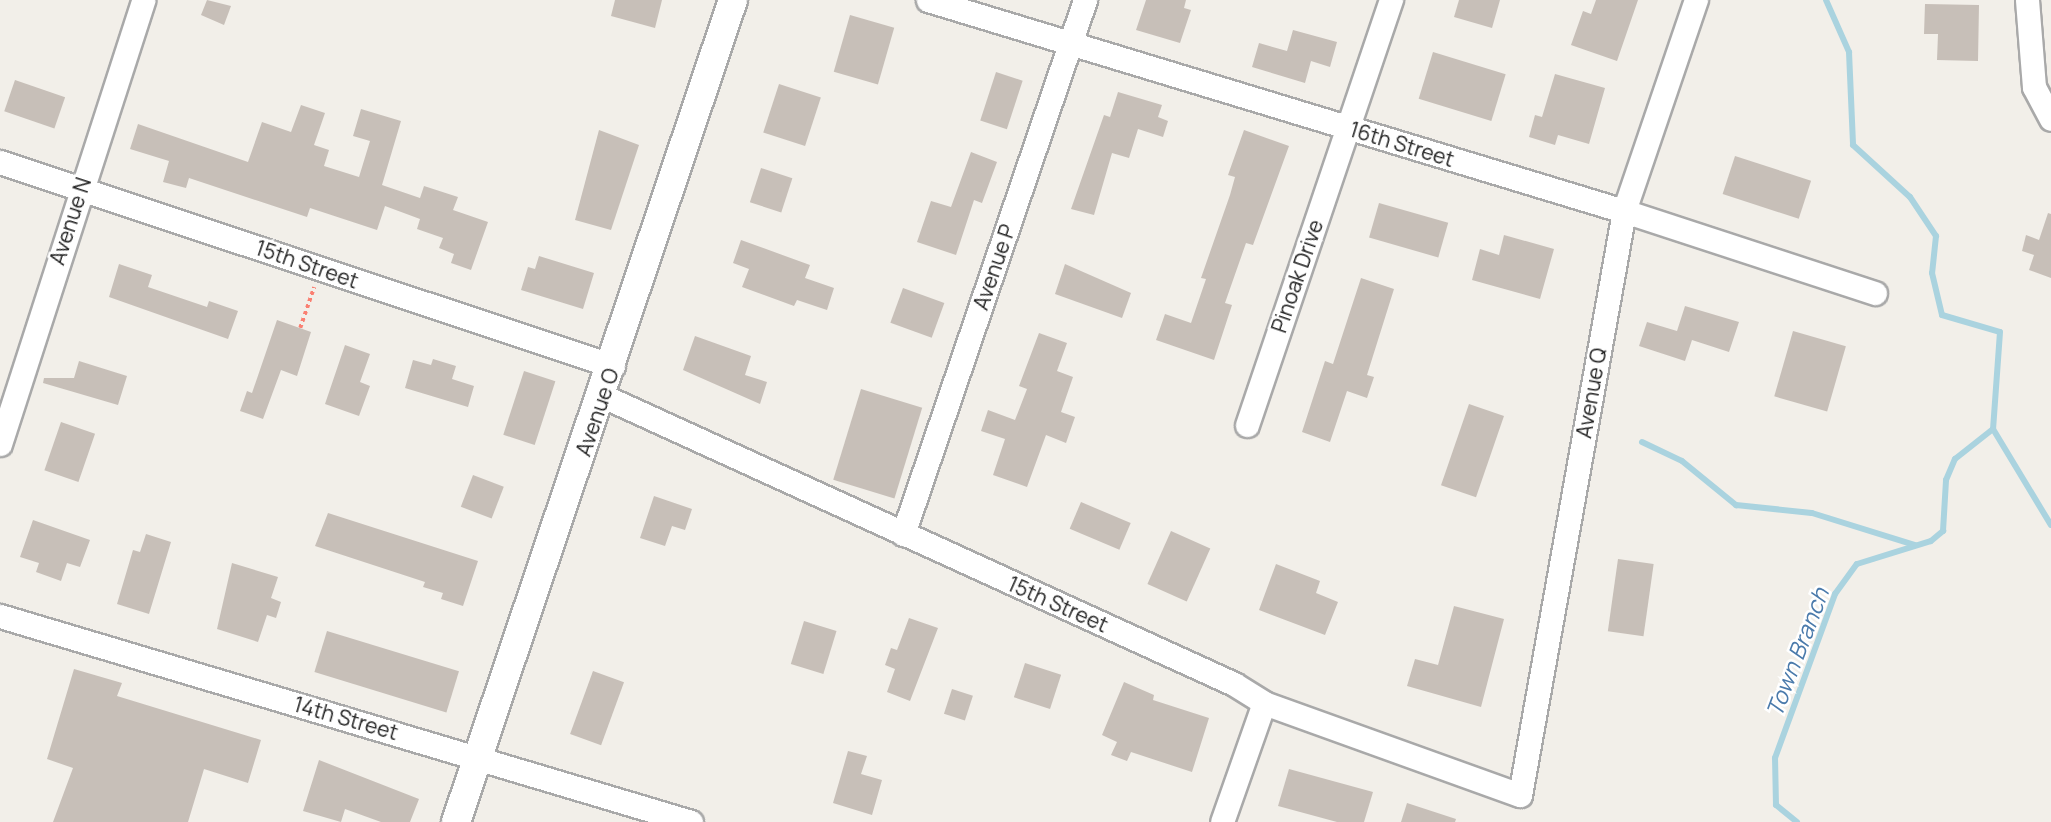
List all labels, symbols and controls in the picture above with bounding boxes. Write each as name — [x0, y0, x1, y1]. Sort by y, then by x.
street label: 16th Street — [1347, 116, 1457, 172]
street label: Avenue N — [44, 174, 96, 268]
street label: Pinoak Drive — [1266, 216, 1328, 336]
street label: Avenue P — [968, 221, 1020, 313]
street label: 15th Street — [252, 235, 362, 293]
street label: Avenue Q — [1571, 346, 1611, 440]
street label: Avenue O — [570, 365, 624, 459]
street label: 15th Street — [1004, 571, 1112, 637]
water label: Town Branch — [1760, 584, 1834, 720]
street label: 14th Street — [291, 691, 401, 745]

